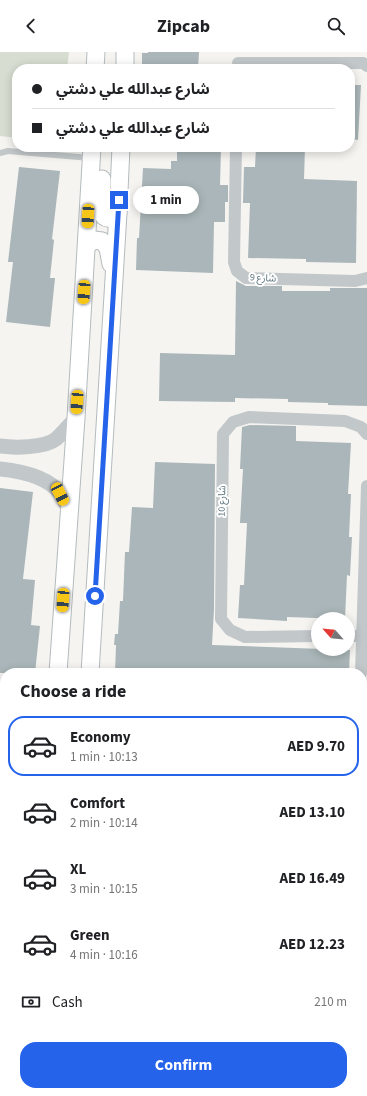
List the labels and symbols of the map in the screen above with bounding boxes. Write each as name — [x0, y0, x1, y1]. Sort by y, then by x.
callout: 1 min — [133, 186, 199, 214]
route end — [110, 191, 128, 209]
car — [81, 204, 95, 228]
street label: شارع 9 — [249, 270, 277, 286]
car — [77, 280, 91, 304]
car — [70, 390, 84, 414]
car — [49, 481, 71, 507]
street label: شارع 10 — [215, 485, 229, 517]
route start — [86, 587, 104, 605]
car — [56, 588, 70, 612]
north arrow — [311, 612, 355, 656]

